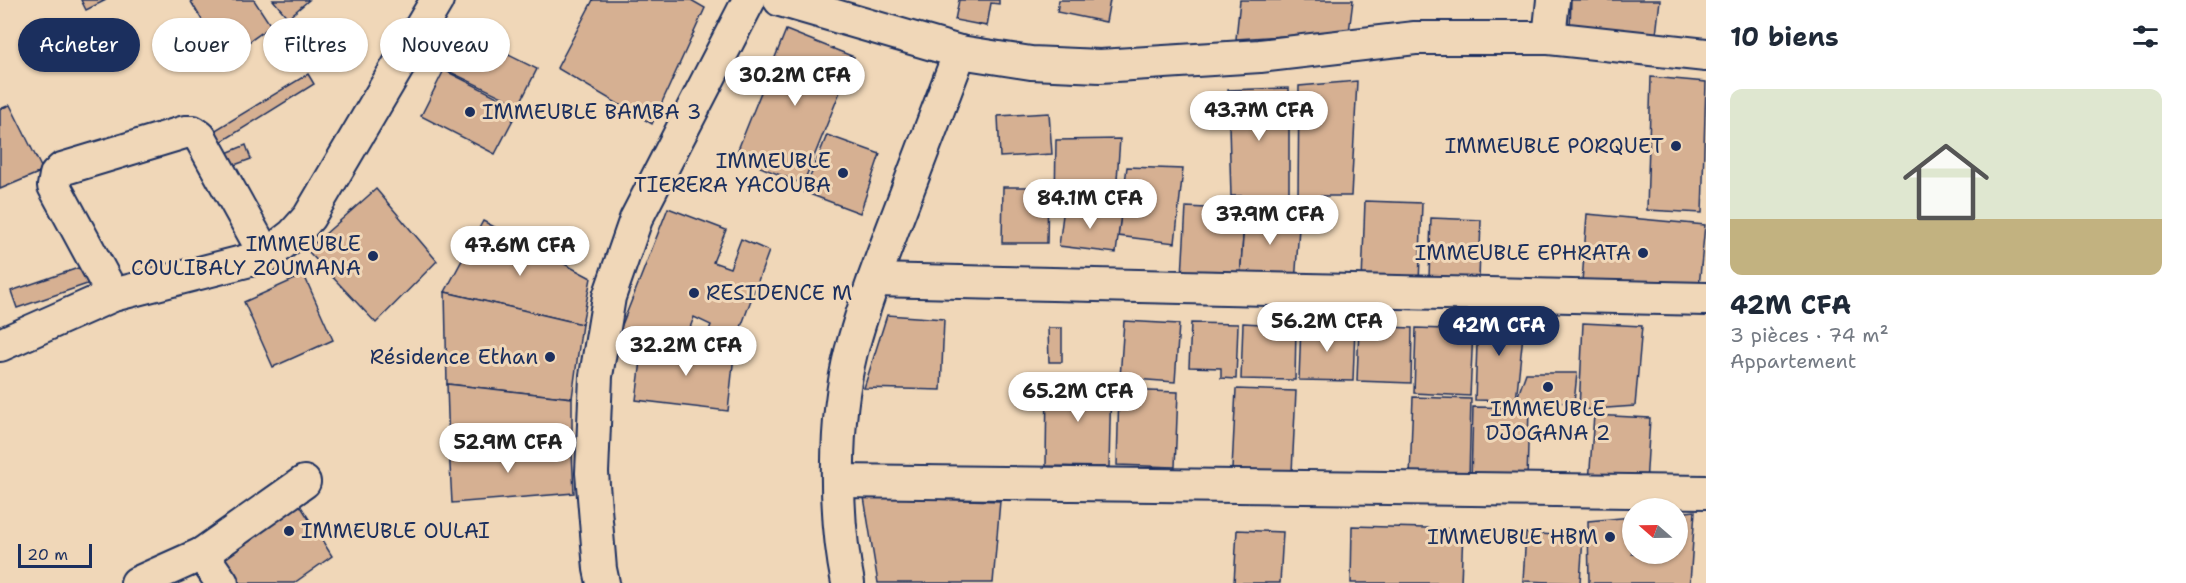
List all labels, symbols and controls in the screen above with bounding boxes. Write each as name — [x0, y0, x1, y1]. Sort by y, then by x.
chip: Acheter — [18, 18, 140, 72]
chip: Louer — [152, 18, 251, 72]
chip: Filtres — [263, 18, 368, 72]
chip: Nouveau — [380, 18, 510, 72]
text: 10 biens — [1730, 19, 1839, 54]
icon: filters — [2129, 20, 2162, 53]
pin: 30.2M CFA — [726, 56, 864, 107]
text: 30.2M CFA — [739, 62, 851, 88]
pin: 43.7M CFA — [1190, 91, 1328, 142]
text: 43.7M CFA — [1204, 97, 1314, 123]
place label: IMMEUBLE BAMBA 3 — [482, 98, 702, 126]
marker: IMMEUBLE BAMBA 3 — [463, 105, 477, 119]
icon: home — [1892, 128, 2000, 236]
place label: IMMEUBLE PORQUET — [1445, 132, 1664, 160]
marker: IMMEUBLE PORQUET — [1669, 139, 1683, 153]
place label: IMMEUBLE TIERERA YACOUBA — [634, 147, 831, 199]
marker: IMMEUBLE TIERERA YACOUBA — [836, 166, 850, 180]
pin: 84.1M CFA — [1021, 179, 1159, 230]
text: 84.1M CFA — [1037, 185, 1143, 211]
pin: 37.9M CFA — [1201, 195, 1339, 246]
text: 37.9M CFA — [1215, 201, 1325, 227]
pin: 47.6M CFA — [451, 226, 589, 277]
place label: IMMEUBLE COULIBALY ZOUMANA — [131, 230, 361, 282]
text: 47.6M CFA — [464, 232, 576, 258]
place label: IMMEUBLE EPHRATA — [1415, 239, 1631, 267]
marker: IMMEUBLE EPHRATA — [1636, 246, 1650, 260]
marker: IMMEUBLE COULIBALY ZOUMANA — [366, 249, 380, 263]
place label: RESIDENCE M — [706, 279, 852, 307]
marker: RESIDENCE M — [687, 286, 701, 300]
text: 42M CFA — [1730, 287, 1851, 322]
pin: 56.2M CFA — [1258, 302, 1396, 353]
pin: 42M CFA — [1444, 306, 1554, 357]
text: 56.2M CFA — [1271, 308, 1383, 334]
text: 42M CFA — [1452, 312, 1546, 338]
text: 3 pièces · 74 m² — [1730, 322, 1889, 348]
pin: 32.2M CFA — [617, 326, 755, 377]
text: 32.2M CFA — [630, 332, 742, 358]
place label: Résidence Ethan — [370, 343, 538, 371]
text: Appartement — [1730, 348, 1856, 374]
marker: Résidence Ethan — [543, 350, 557, 364]
pin: 65.2M CFA — [1009, 372, 1147, 423]
text: 65.2M CFA — [1022, 378, 1134, 404]
marker: IMMEUBLE DJOGANA 2 — [1541, 380, 1555, 394]
place label: IMMEUBLE DJOGANA 2 — [1486, 395, 1610, 447]
pin: 52.9M CFA — [439, 423, 577, 474]
text: 52.9M CFA — [453, 429, 563, 455]
north arrow — [1622, 498, 1688, 564]
map controls — [1622, 498, 1688, 564]
place label: IMMEUBLE OULAI — [301, 517, 490, 545]
place label: IMMEUBLE HBM — [1427, 523, 1598, 551]
marker: IMMEUBLE OULAI — [282, 524, 296, 538]
marker: IMMEUBLE HBM — [1603, 530, 1617, 544]
scale bar — [18, 541, 92, 568]
text: 20 m — [27, 544, 68, 565]

